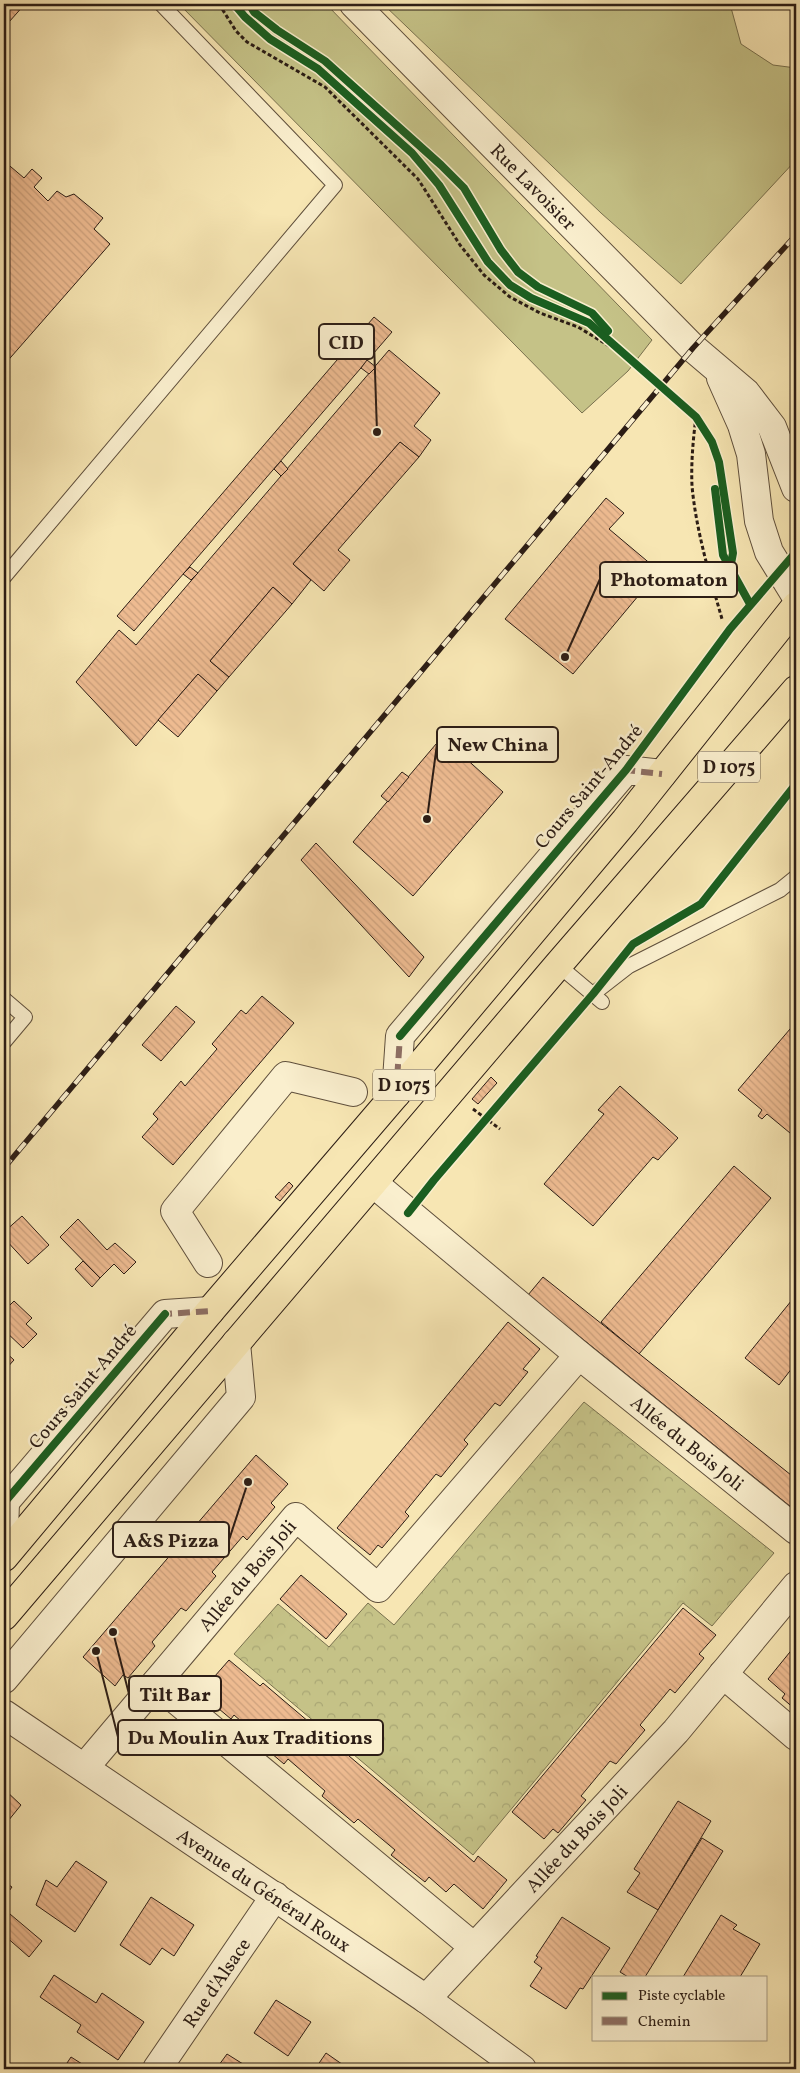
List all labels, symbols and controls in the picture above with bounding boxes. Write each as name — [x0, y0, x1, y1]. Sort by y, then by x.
street label: Rue Lavoisier — [483, 139, 581, 237]
callout: CID — [319, 324, 374, 359]
text: CID — [328, 330, 364, 358]
callout: Photomaton — [600, 562, 737, 597]
text: Photomaton — [610, 567, 728, 595]
street label: Cours Saint-André — [530, 719, 650, 855]
callout: New China — [437, 727, 558, 762]
text: New China — [447, 732, 549, 760]
road number: D 1075 — [698, 752, 760, 782]
road number: D 1075 — [373, 1070, 435, 1100]
street label: Cours Saint-André — [24, 1319, 144, 1455]
street label: Allée du Bois Joli — [624, 1390, 749, 1498]
street label: Allée du Bois Joli — [194, 1515, 303, 1638]
callout: A&S Pizza — [113, 1522, 229, 1557]
text: A&S Pizza — [123, 1528, 219, 1556]
callout: Tilt Bar — [129, 1676, 221, 1711]
text: Tilt Bar — [139, 1682, 211, 1710]
callout: Du Moulin Aux Traditions — [118, 1720, 383, 1755]
text: Du Moulin Aux Traditions — [128, 1725, 372, 1753]
street label: Allée du Bois Joli — [521, 1780, 635, 1899]
street label: Avenue du Général Roux — [171, 1823, 355, 1960]
street label: Rue d'Alsace — [178, 1933, 258, 2033]
legend — [592, 1976, 768, 2040]
text: Piste cyclable — [638, 1986, 725, 2007]
text: Chemin — [638, 2012, 691, 2033]

